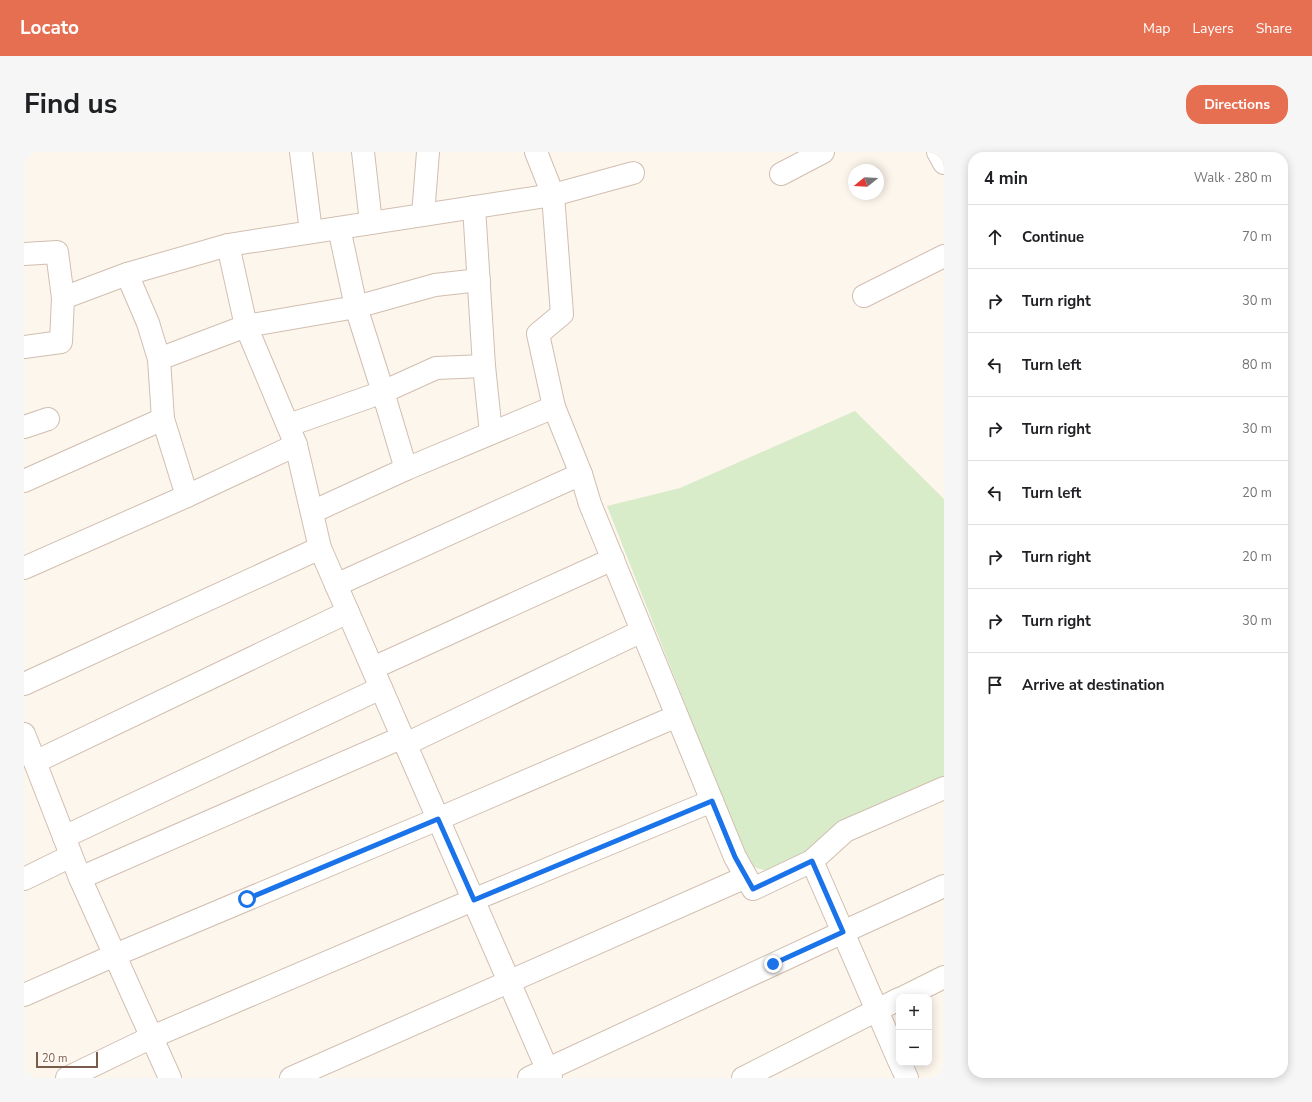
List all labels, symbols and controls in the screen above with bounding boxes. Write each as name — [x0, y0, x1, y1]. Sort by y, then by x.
text: Locato — [20, 15, 79, 41]
text: Map — [1143, 19, 1170, 38]
text: Layers — [1192, 19, 1234, 38]
text: Share — [1256, 19, 1292, 38]
text: Find us — [24, 85, 118, 123]
button: Directions — [1186, 85, 1288, 124]
north arrow — [848, 164, 884, 200]
text: 4 min — [984, 167, 1028, 190]
text: Walk · 280 m — [1194, 169, 1272, 187]
icon: ahead — [984, 226, 1006, 248]
text: Continue — [1022, 227, 1084, 247]
text: 70 m — [1242, 228, 1272, 246]
icon: right — [984, 290, 1006, 312]
text: Turn right — [1022, 291, 1091, 311]
text: 30 m — [1242, 292, 1272, 310]
icon: left — [984, 354, 1006, 376]
text: Turn left — [1022, 355, 1081, 375]
text: 80 m — [1242, 356, 1272, 374]
icon: right — [984, 418, 1006, 440]
text: Turn right — [1022, 419, 1091, 439]
text: 30 m — [1242, 420, 1272, 438]
icon: left — [984, 482, 1006, 504]
text: Turn left — [1022, 483, 1081, 503]
text: 20 m — [1242, 484, 1272, 502]
icon: right — [984, 546, 1006, 568]
text: Turn right — [1022, 547, 1091, 567]
text: 20 m — [1242, 548, 1272, 566]
icon: right — [984, 610, 1006, 632]
text: Turn right — [1022, 611, 1091, 631]
text: 30 m — [1242, 612, 1272, 630]
icon: arrive — [984, 674, 1006, 696]
text: Arrive at destination — [1022, 675, 1165, 695]
route start — [238, 890, 256, 908]
route end — [764, 955, 782, 973]
map controls — [896, 994, 932, 1066]
button: + — [896, 994, 932, 1030]
button: − — [896, 1030, 932, 1066]
scale bar — [36, 1050, 98, 1069]
text: 20 m — [42, 1051, 67, 1066]

